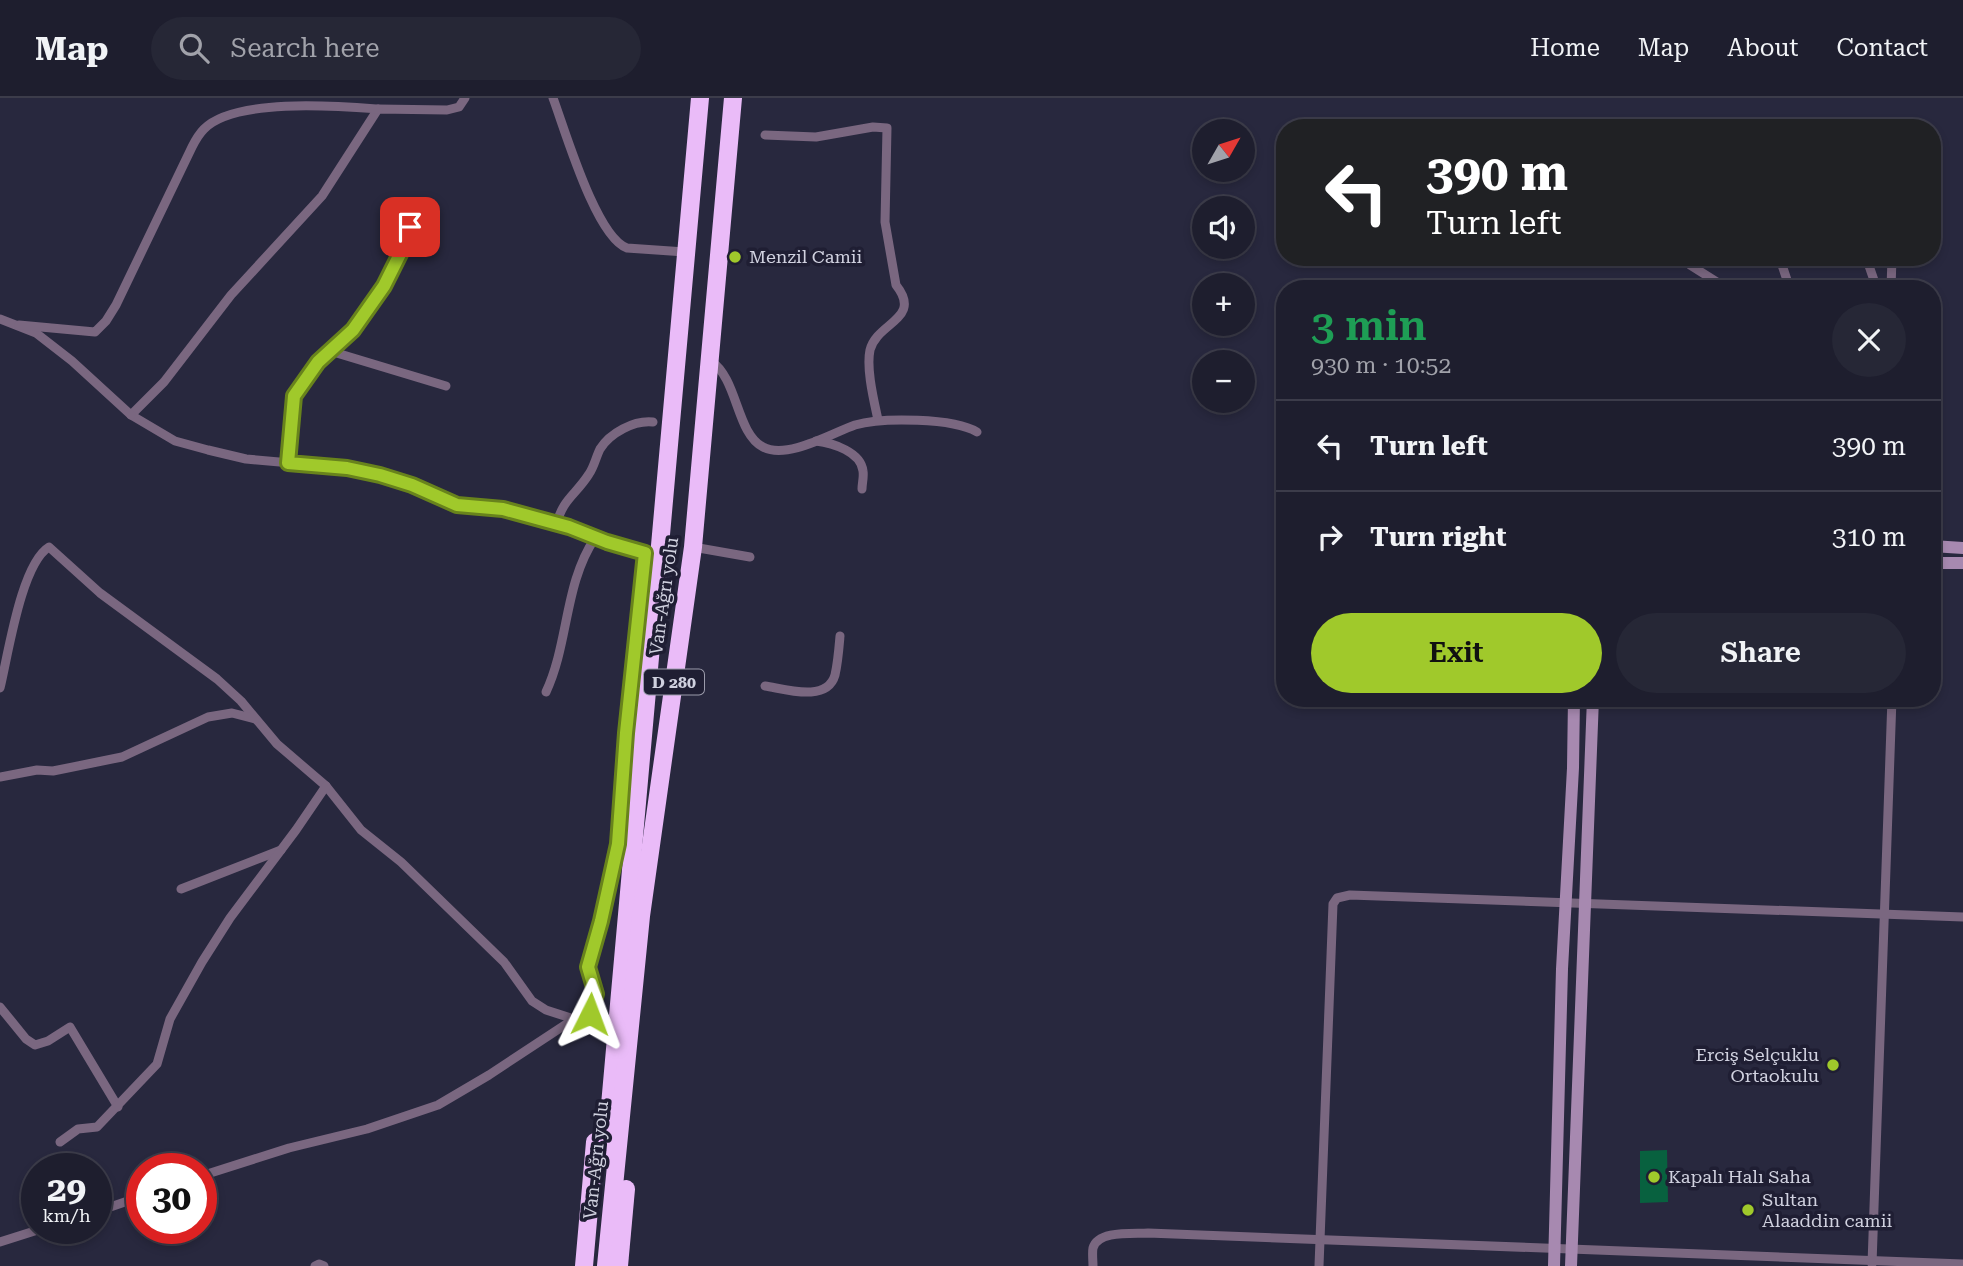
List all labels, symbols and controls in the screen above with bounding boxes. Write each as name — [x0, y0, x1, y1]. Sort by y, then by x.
search box — [151, 17, 641, 80]
text: Map — [35, 29, 109, 68]
icon: search — [175, 29, 213, 67]
text: Search here — [231, 33, 380, 63]
text: Home — [1530, 34, 1600, 62]
text: Map — [1638, 34, 1689, 62]
text: About — [1727, 34, 1798, 62]
text: Contact — [1836, 34, 1928, 62]
north arrow — [1192, 119, 1255, 182]
map controls — [1192, 119, 1255, 413]
text: 390 m — [1426, 145, 1568, 202]
icon: left — [1311, 147, 1402, 238]
button: sound — [1192, 196, 1255, 259]
pin — [380, 197, 440, 257]
text: Turn left — [1426, 204, 1561, 242]
icon: arrive — [391, 208, 429, 246]
place label: Menzil Camii — [749, 246, 863, 267]
marker: Menzil Camii — [727, 249, 743, 265]
button: + — [1192, 273, 1255, 336]
text: 3 min — [1311, 301, 1427, 350]
button: close — [1832, 303, 1906, 377]
button: − — [1192, 350, 1255, 413]
text: 930 m · 10:52 — [1311, 352, 1451, 379]
icon: left — [1311, 427, 1349, 465]
text: Turn left — [1370, 431, 1488, 461]
text: 390 m — [1832, 431, 1906, 461]
icon: right — [1311, 518, 1349, 556]
text: Turn right — [1370, 522, 1506, 552]
text: 310 m — [1832, 522, 1906, 552]
street label: Van-Ağrı yolu — [645, 536, 682, 656]
button: Exit — [1311, 613, 1602, 693]
button: Share — [1616, 613, 1906, 693]
road number: D 280 — [644, 670, 704, 694]
position arrow — [553, 977, 627, 1051]
place label: Erciş Selçuklu Ortaokulu — [1695, 1044, 1819, 1086]
marker: Erciş Selçuklu Ortaokulu — [1825, 1057, 1841, 1073]
street label: Van-Ağrı yolu — [579, 1100, 612, 1220]
speed limit sign: 30 — [126, 1153, 217, 1244]
place label: Kapalı Halı Saha — [1668, 1166, 1811, 1187]
text: 29 — [47, 1169, 86, 1210]
marker: Kapalı Halı Saha — [1646, 1169, 1662, 1185]
place label: Sultan Alaaddin camii — [1762, 1189, 1893, 1231]
marker: Sultan Alaaddin camii — [1740, 1202, 1756, 1218]
text: km/h — [42, 1205, 91, 1226]

